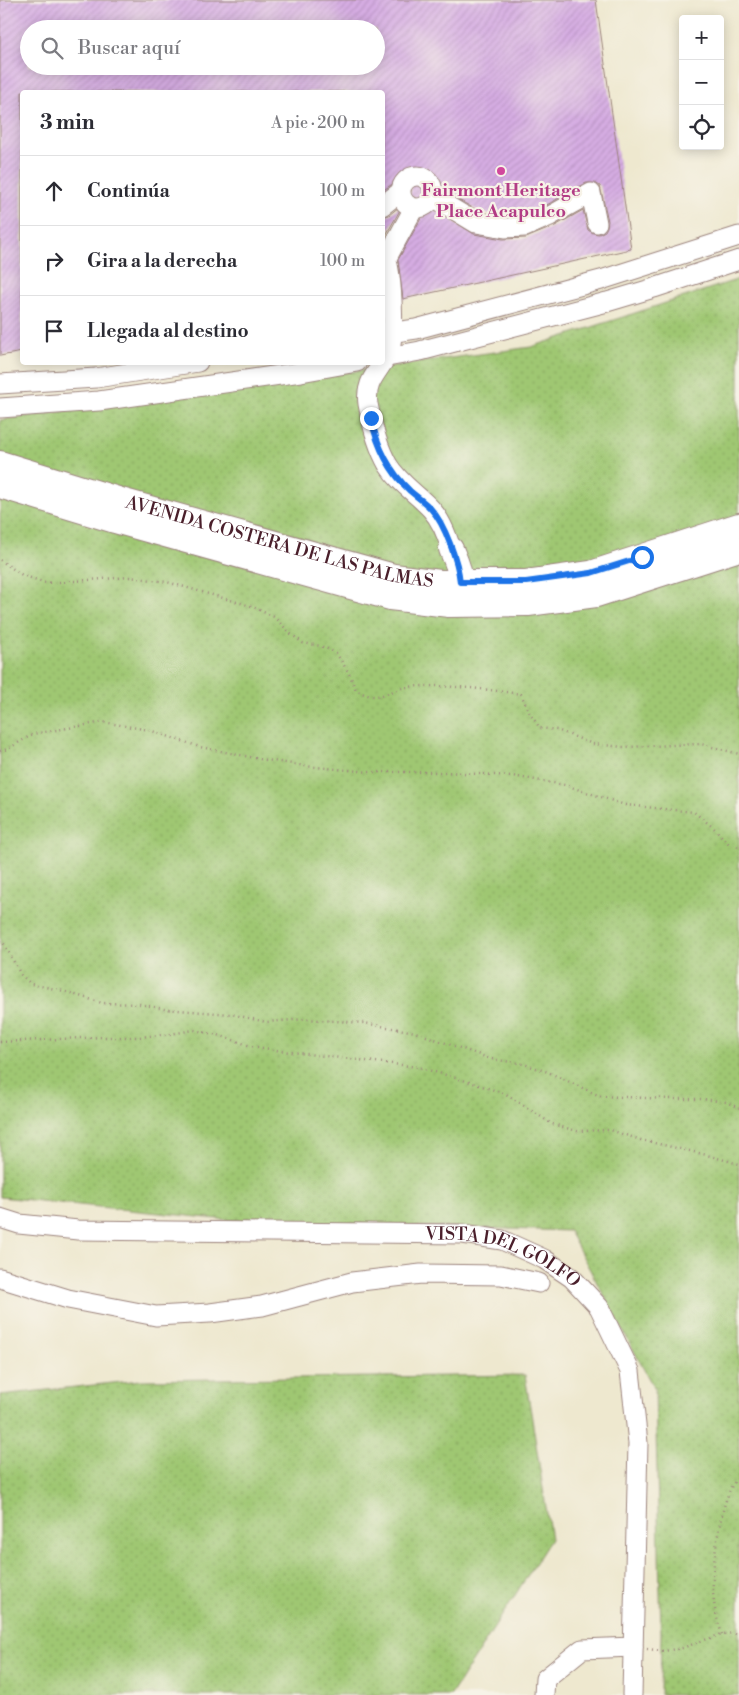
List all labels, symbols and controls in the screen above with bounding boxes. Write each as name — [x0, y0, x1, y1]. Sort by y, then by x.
map controls — [679, 15, 724, 150]
button: + — [679, 15, 724, 60]
search box — [20, 20, 385, 75]
icon: search — [38, 34, 66, 62]
text: Buscar aquí — [78, 36, 180, 60]
button: − — [679, 60, 724, 105]
button: locate — [679, 105, 724, 150]
text: 3 min — [40, 110, 95, 136]
text: A pie · 200 m — [271, 113, 365, 133]
marker: Fairmont Heritage Place Acapulco — [495, 165, 507, 177]
icon: ahead — [40, 177, 68, 205]
text: Continúa — [87, 179, 170, 203]
place label: Fairmont Heritage Place Acapulco — [421, 179, 581, 223]
text: 100 m — [320, 181, 365, 201]
icon: right — [40, 247, 68, 275]
text: Gira a la derecha — [87, 249, 237, 273]
text: 100 m — [320, 251, 365, 271]
icon: arrive — [40, 317, 68, 345]
text: Llegada al destino — [87, 319, 249, 343]
route end — [360, 407, 383, 430]
street label: AVENIDA COSTERA DE LAS PALMAS — [122, 491, 435, 593]
route start — [631, 546, 654, 569]
street label: VISTA DEL GOLFO — [424, 1223, 586, 1292]

